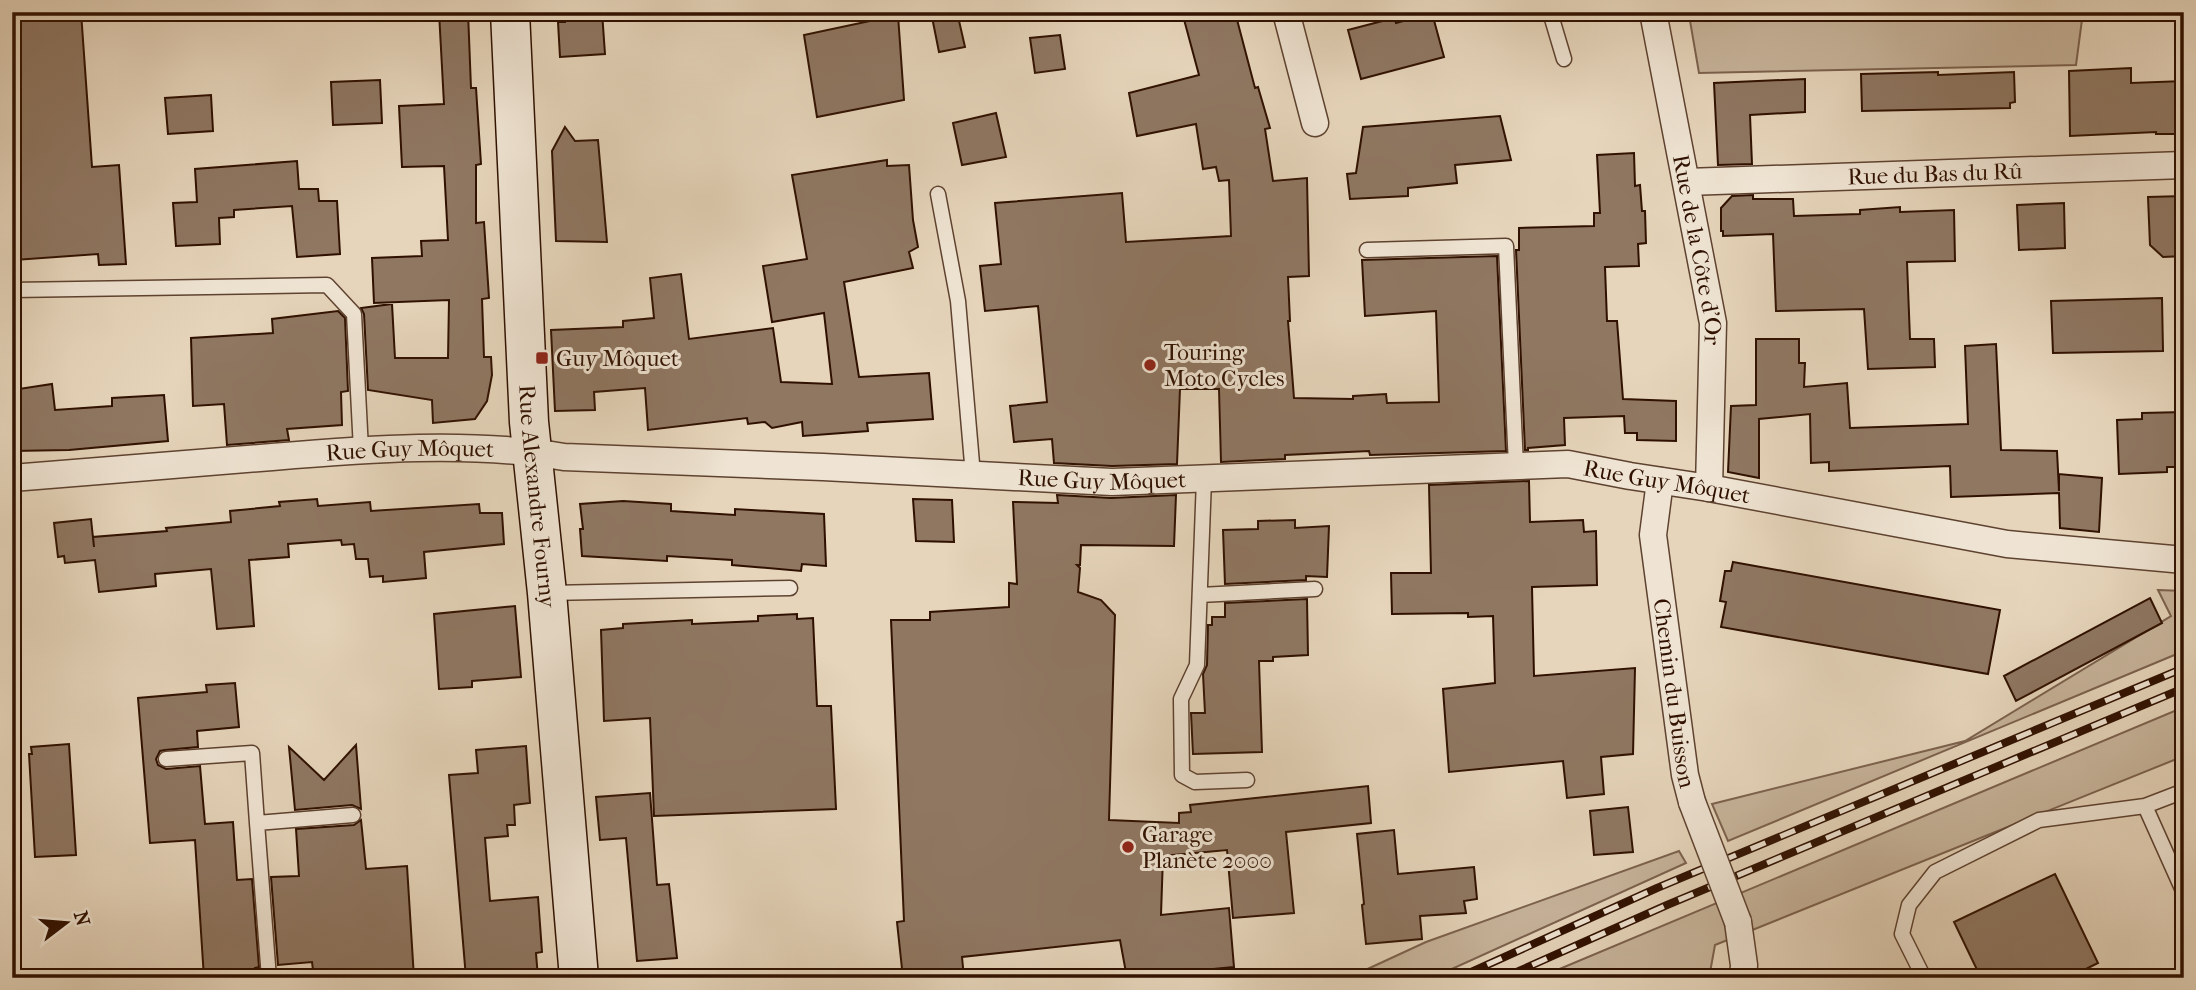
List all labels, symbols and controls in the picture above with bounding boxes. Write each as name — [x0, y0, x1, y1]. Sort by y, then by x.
street label: Rue de la Côte d'Or — [1667, 152, 1727, 346]
street label: Rue du Bas du Rû — [1847, 157, 2023, 190]
place label: Touring Moto Cycles — [1164, 339, 1285, 392]
place label: Guy Môquet — [556, 345, 679, 372]
marker: Guy Môquet — [534, 350, 550, 366]
marker: Touring Moto Cycles — [1142, 357, 1158, 373]
street label: Rue Alexandre Fourny — [514, 384, 562, 609]
street label: Rue Guy Môquet — [325, 434, 495, 466]
street label: Rue Guy Môquet — [1581, 454, 1752, 509]
street label: Rue Guy Môquet — [1017, 464, 1187, 496]
street label: Chemin du Buisson — [1648, 597, 1701, 792]
place label: Garage Planète 2000 — [1142, 821, 1272, 874]
marker: Garage Planète 2000 — [1120, 839, 1136, 855]
north arrow — [32, 888, 102, 958]
text: N — [69, 909, 94, 929]

